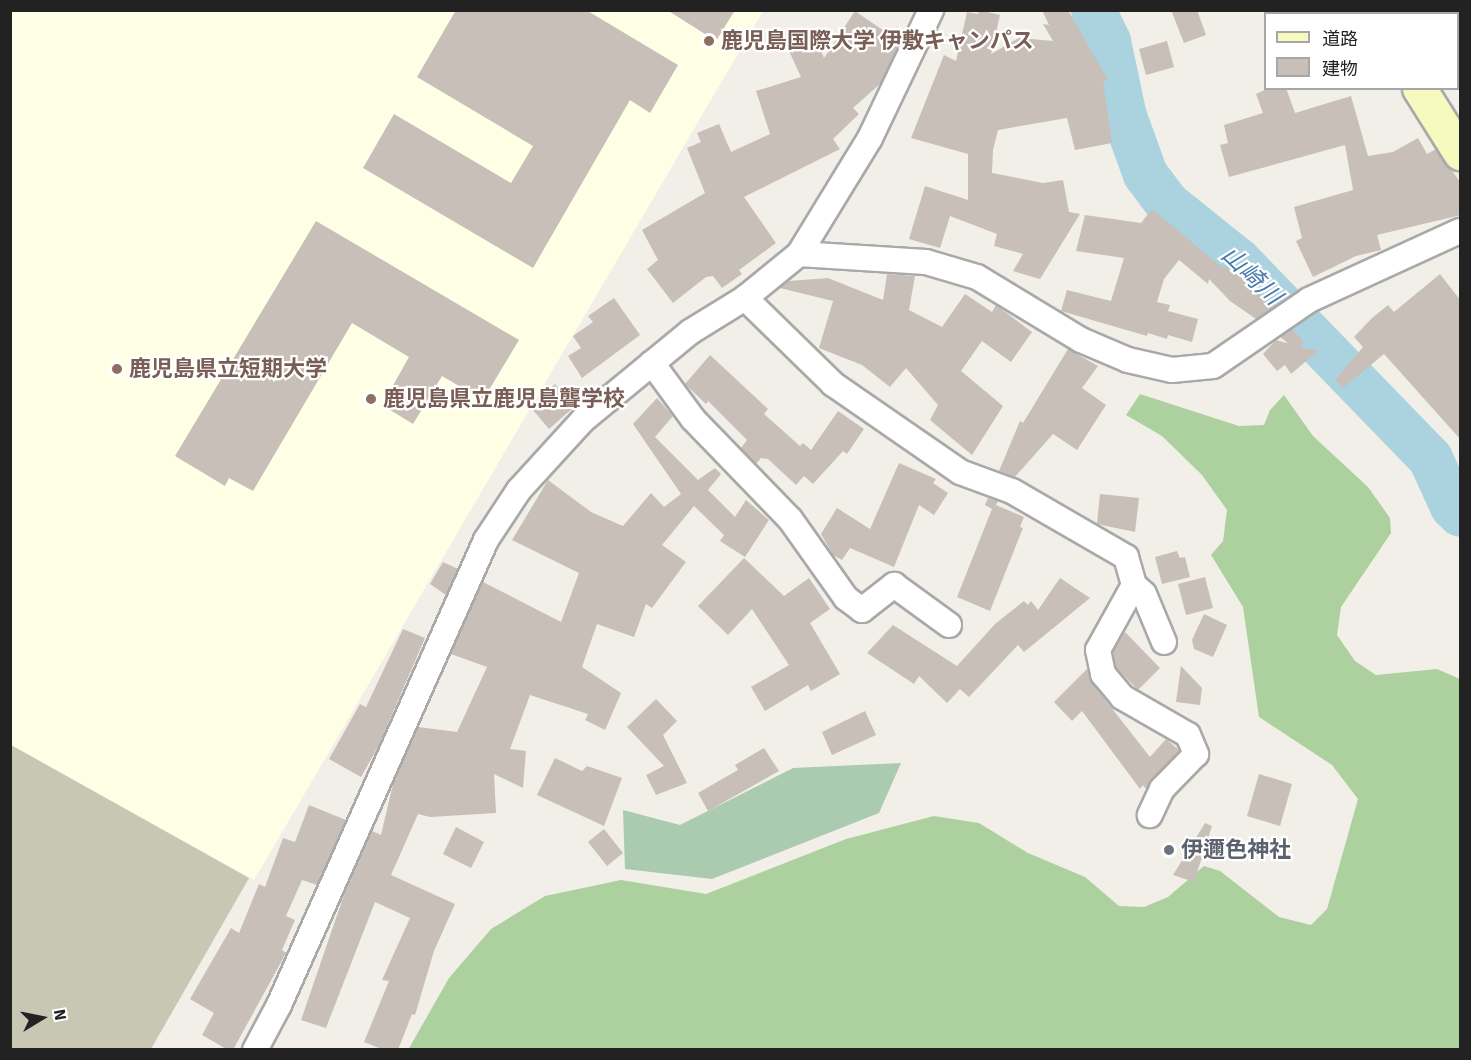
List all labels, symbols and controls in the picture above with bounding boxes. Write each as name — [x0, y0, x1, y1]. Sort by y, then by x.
legend — [1264, 12, 1459, 90]
place label: 鹿児島国際大学 伊敷キャンパス — [721, 28, 1034, 54]
text: 道路 — [1322, 28, 1358, 50]
marker: 鹿児島国際大学 伊敷キャンパス — [702, 34, 716, 48]
text: 建物 — [1322, 58, 1358, 80]
water label: 山崎川 — [1215, 241, 1287, 311]
place label: 鹿児島県立短期大学 — [129, 356, 327, 382]
marker: 鹿児島県立短期大学 — [110, 362, 124, 376]
place label: 鹿児島県立鹿児島聾学校 — [383, 386, 625, 412]
marker: 鹿児島県立鹿児島聾学校 — [364, 392, 378, 406]
place label: 伊邇色神社 — [1181, 837, 1291, 863]
marker: 伊邇色神社 — [1162, 843, 1176, 857]
north arrow — [12, 988, 72, 1048]
text: N — [49, 1008, 71, 1022]

